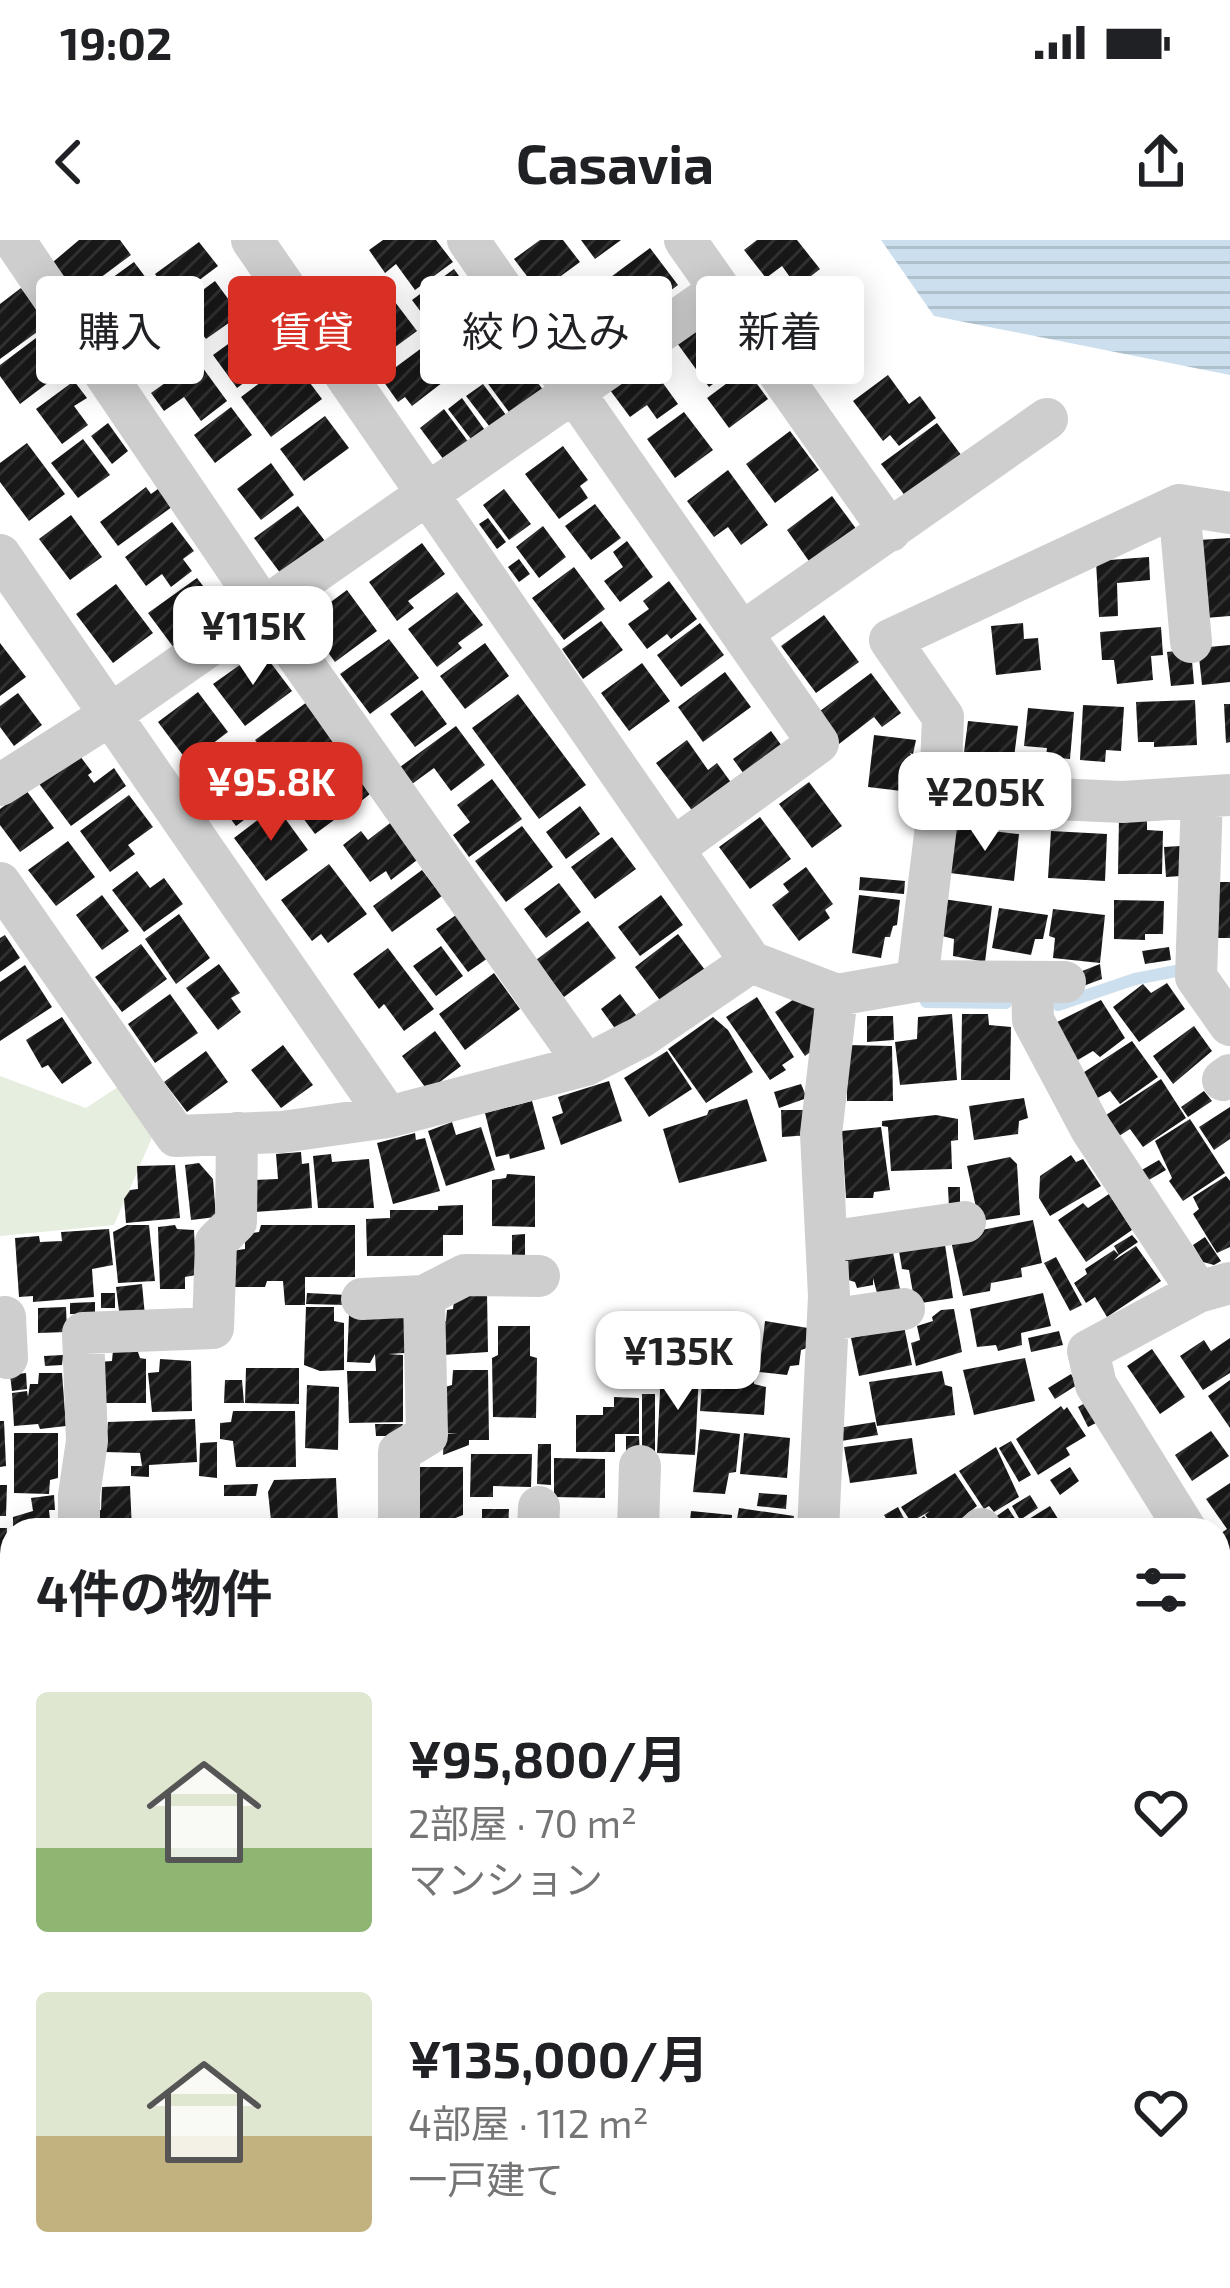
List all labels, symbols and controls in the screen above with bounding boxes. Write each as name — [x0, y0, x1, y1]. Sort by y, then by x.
text: 19:02 — [60, 15, 172, 69]
icon: back — [36, 129, 102, 195]
icon: share — [1128, 129, 1194, 195]
text: Casavia — [516, 130, 714, 195]
chip: 購入 — [36, 276, 204, 384]
chip: 賃貸 — [228, 276, 396, 384]
chip: 絞り込み — [420, 276, 672, 384]
chip: 新着 — [696, 276, 864, 384]
pin: ¥115K — [169, 586, 337, 688]
text: ¥115K — [200, 601, 306, 648]
pin: ¥95.8K — [173, 742, 369, 844]
pin: ¥205K — [901, 752, 1069, 854]
text: ¥95.8K — [207, 757, 335, 804]
text: ¥205K — [925, 767, 1045, 814]
pin: ¥135K — [594, 1311, 762, 1413]
text: ¥135K — [622, 1326, 734, 1373]
icon: filters — [1128, 1557, 1194, 1623]
text: 4件の物件 — [36, 1561, 273, 1622]
text: ¥95,800/月 — [408, 1727, 688, 1788]
icon: home — [132, 1740, 276, 1884]
icon: heart — [1128, 1779, 1194, 1845]
text: 2部屋 · 70 m² — [408, 1799, 637, 1846]
text: マンション — [408, 1855, 603, 1902]
text: ¥135,000/月 — [408, 2027, 709, 2088]
icon: home — [132, 2040, 276, 2184]
icon: heart — [1128, 2079, 1194, 2145]
text: 4部屋 · 112 m² — [408, 2099, 649, 2146]
text: 一戸建て — [408, 2155, 564, 2202]

